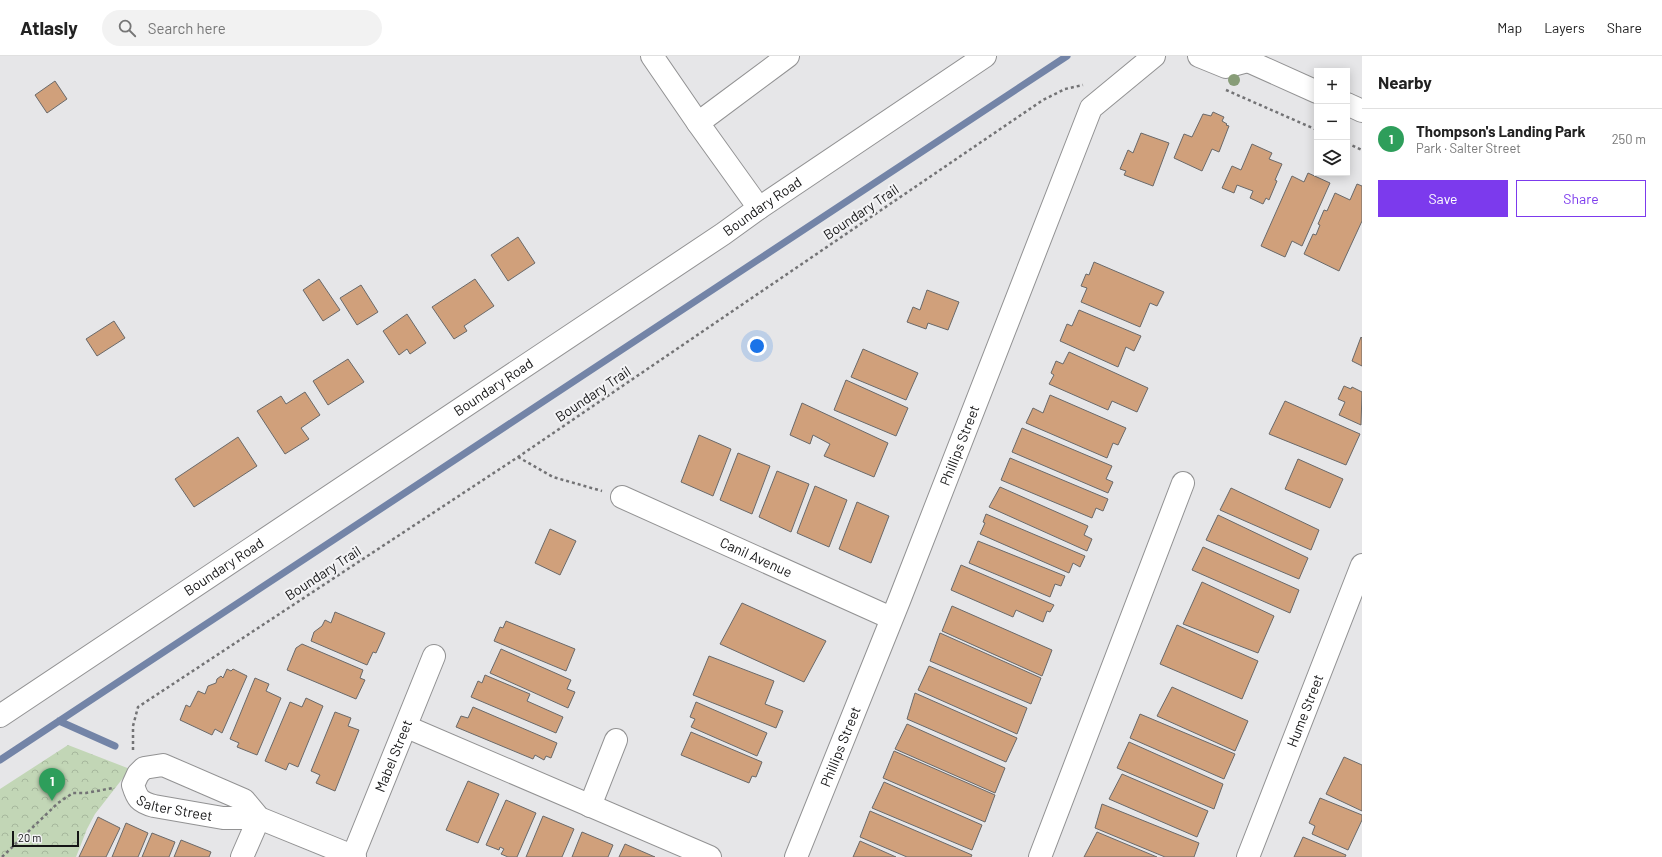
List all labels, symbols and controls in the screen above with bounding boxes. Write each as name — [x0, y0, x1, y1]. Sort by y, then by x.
search box — [102, 10, 382, 46]
text: Atlasly — [20, 16, 78, 39]
icon: search — [116, 17, 138, 39]
text: Search here — [148, 19, 226, 37]
text: Map — [1497, 19, 1522, 36]
text: Layers — [1544, 19, 1585, 36]
text: Share — [1607, 19, 1642, 36]
map controls — [1314, 68, 1350, 176]
button: + — [1314, 68, 1350, 104]
text: Nearby — [1378, 72, 1432, 92]
button: − — [1314, 104, 1350, 140]
text: Thompson's Landing Park — [1416, 122, 1586, 140]
text: 1 — [1389, 131, 1393, 147]
text: 250 m — [1612, 131, 1646, 147]
button: layers — [1314, 140, 1350, 176]
text: Park · Salter Street — [1416, 140, 1521, 156]
street label: Boundary Road — [719, 173, 805, 239]
street label: Boundary Trail — [820, 180, 902, 243]
button: Save — [1378, 180, 1508, 217]
button: Share — [1516, 180, 1646, 217]
your location — [747, 336, 767, 356]
street label: Boundary Road — [450, 354, 536, 419]
street label: Boundary Trail — [552, 362, 634, 425]
street label: Phillips Street — [936, 402, 983, 488]
street label: Canil Avenue — [718, 533, 795, 580]
street label: Boundary Road — [181, 534, 267, 599]
street label: Boundary Trail — [282, 542, 364, 603]
street label: Hume Street — [1283, 672, 1327, 749]
street label: Phillips Street — [816, 704, 864, 789]
street label: Mabel Street — [371, 717, 415, 794]
pin: 1 — [39, 768, 65, 801]
street label: Salter Street — [133, 791, 214, 824]
scale bar — [12, 829, 79, 848]
text: 20 m — [18, 831, 41, 844]

